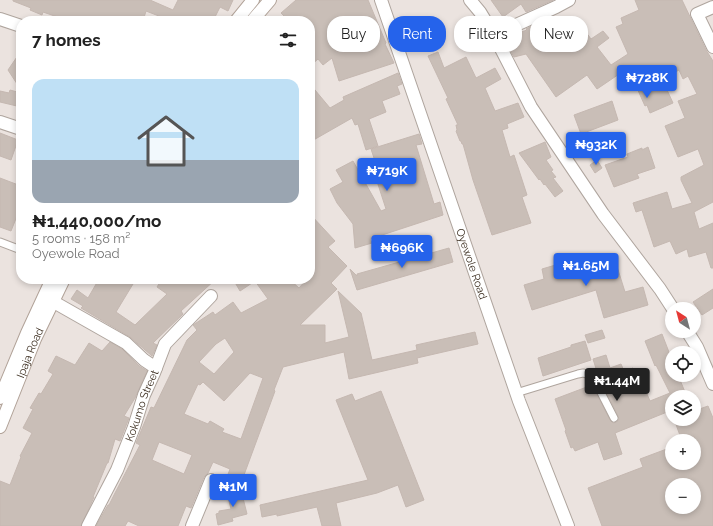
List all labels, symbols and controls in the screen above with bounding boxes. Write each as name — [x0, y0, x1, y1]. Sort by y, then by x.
chip: Buy — [327, 16, 380, 52]
chip: Rent — [388, 16, 446, 52]
chip: Filters — [454, 16, 522, 52]
chip: New — [530, 16, 588, 52]
icon: filters — [277, 29, 299, 51]
text: 7 homes — [32, 30, 101, 50]
pin: ₦728K — [619, 65, 675, 99]
text: ₦728K — [626, 70, 668, 85]
icon: home — [130, 105, 202, 177]
pin: ₦932K — [568, 132, 624, 166]
text: ₦932K — [575, 137, 617, 152]
pin: ₦719K — [359, 158, 415, 192]
text: ₦719K — [366, 163, 408, 178]
text: ₦1,440,000/mo — [32, 211, 161, 231]
street label: Oyewole Road — [453, 227, 490, 301]
text: 5 rooms · 158 m² — [32, 231, 130, 246]
pin: ₦696K — [374, 235, 430, 269]
text: ₦696K — [380, 240, 424, 255]
text: Oyewole Road — [32, 246, 120, 261]
pin: ₦1.65M — [553, 253, 619, 287]
text: ₦1.65M — [563, 258, 609, 273]
north arrow — [665, 302, 701, 338]
map controls — [665, 302, 701, 514]
street label: Ipaja Road — [14, 326, 47, 380]
button: locate — [665, 346, 701, 382]
street label: Kokumo Street — [123, 368, 162, 444]
pin: ₦1.44M — [584, 368, 650, 402]
text: ₦1.44M — [594, 373, 640, 388]
button: layers — [665, 390, 701, 426]
button: + — [665, 434, 701, 470]
pin: ₦1M — [214, 474, 252, 508]
button: − — [665, 478, 701, 514]
text: ₦1M — [219, 479, 247, 494]

